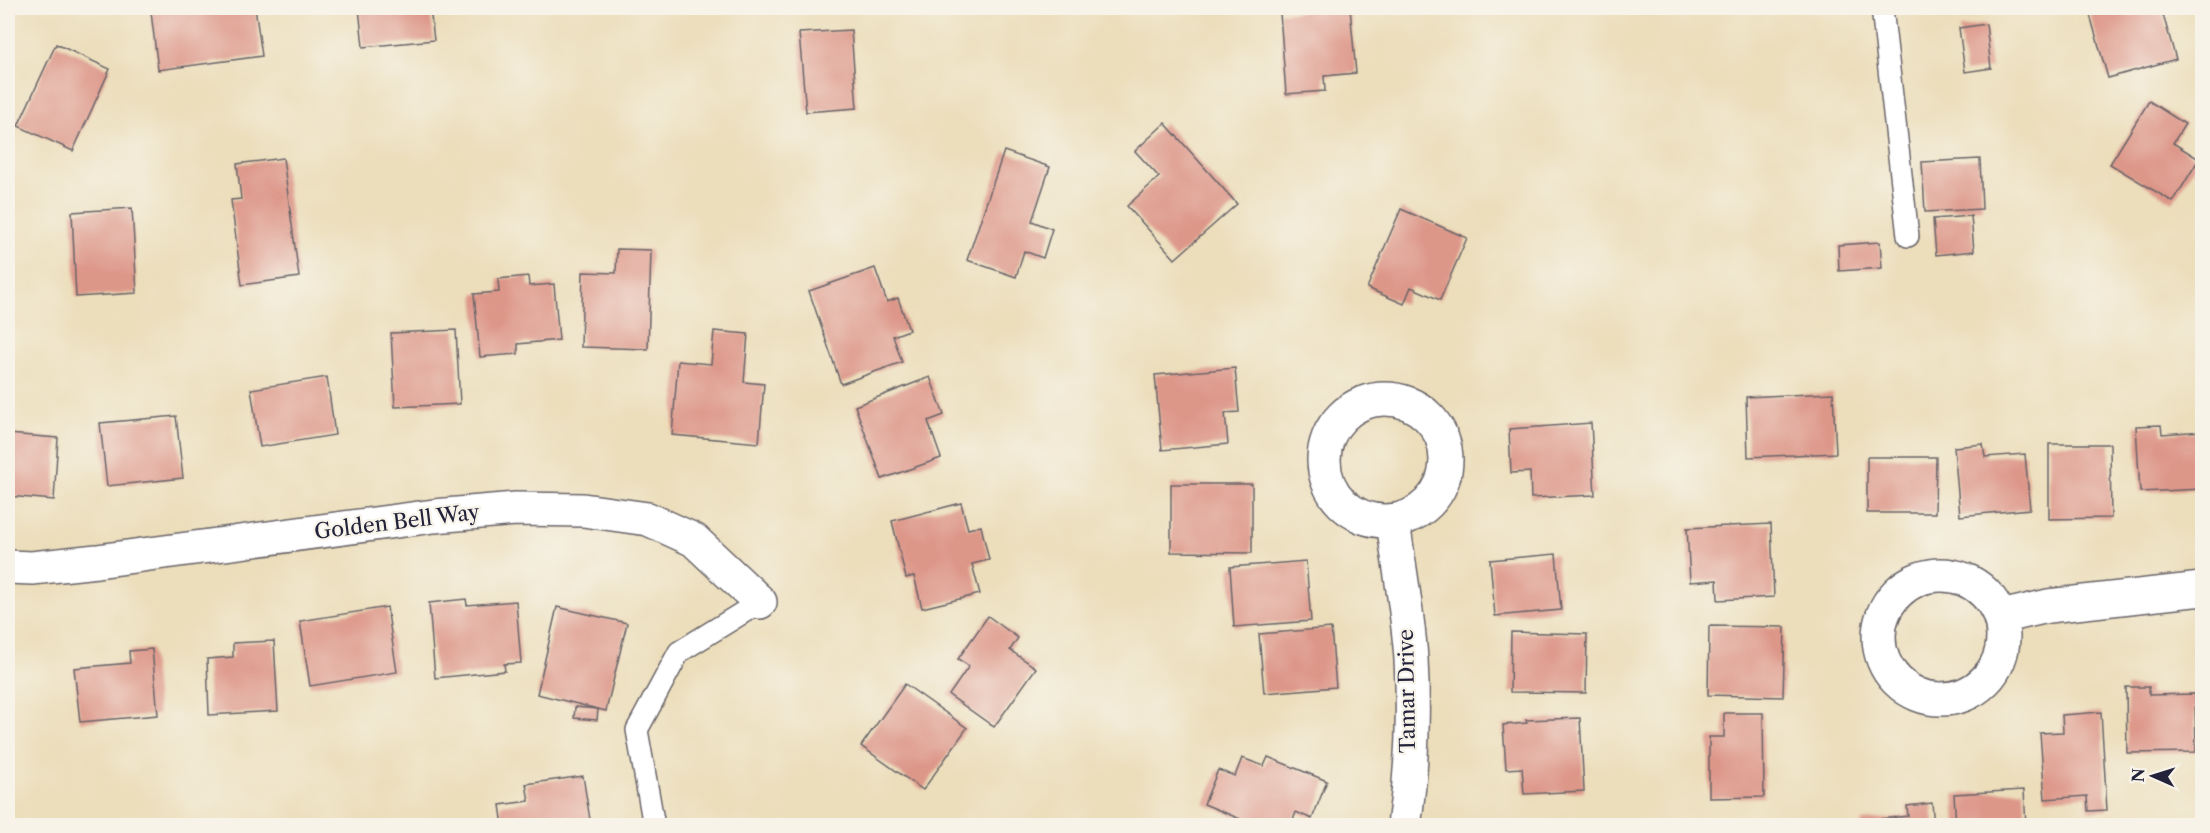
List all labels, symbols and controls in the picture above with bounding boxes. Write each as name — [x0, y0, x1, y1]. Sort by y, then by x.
street label: Golden Bell Way — [313, 499, 481, 544]
street label: Tamar Drive — [1393, 629, 1420, 753]
north arrow — [2123, 746, 2183, 806]
text: N — [2128, 768, 2148, 783]

